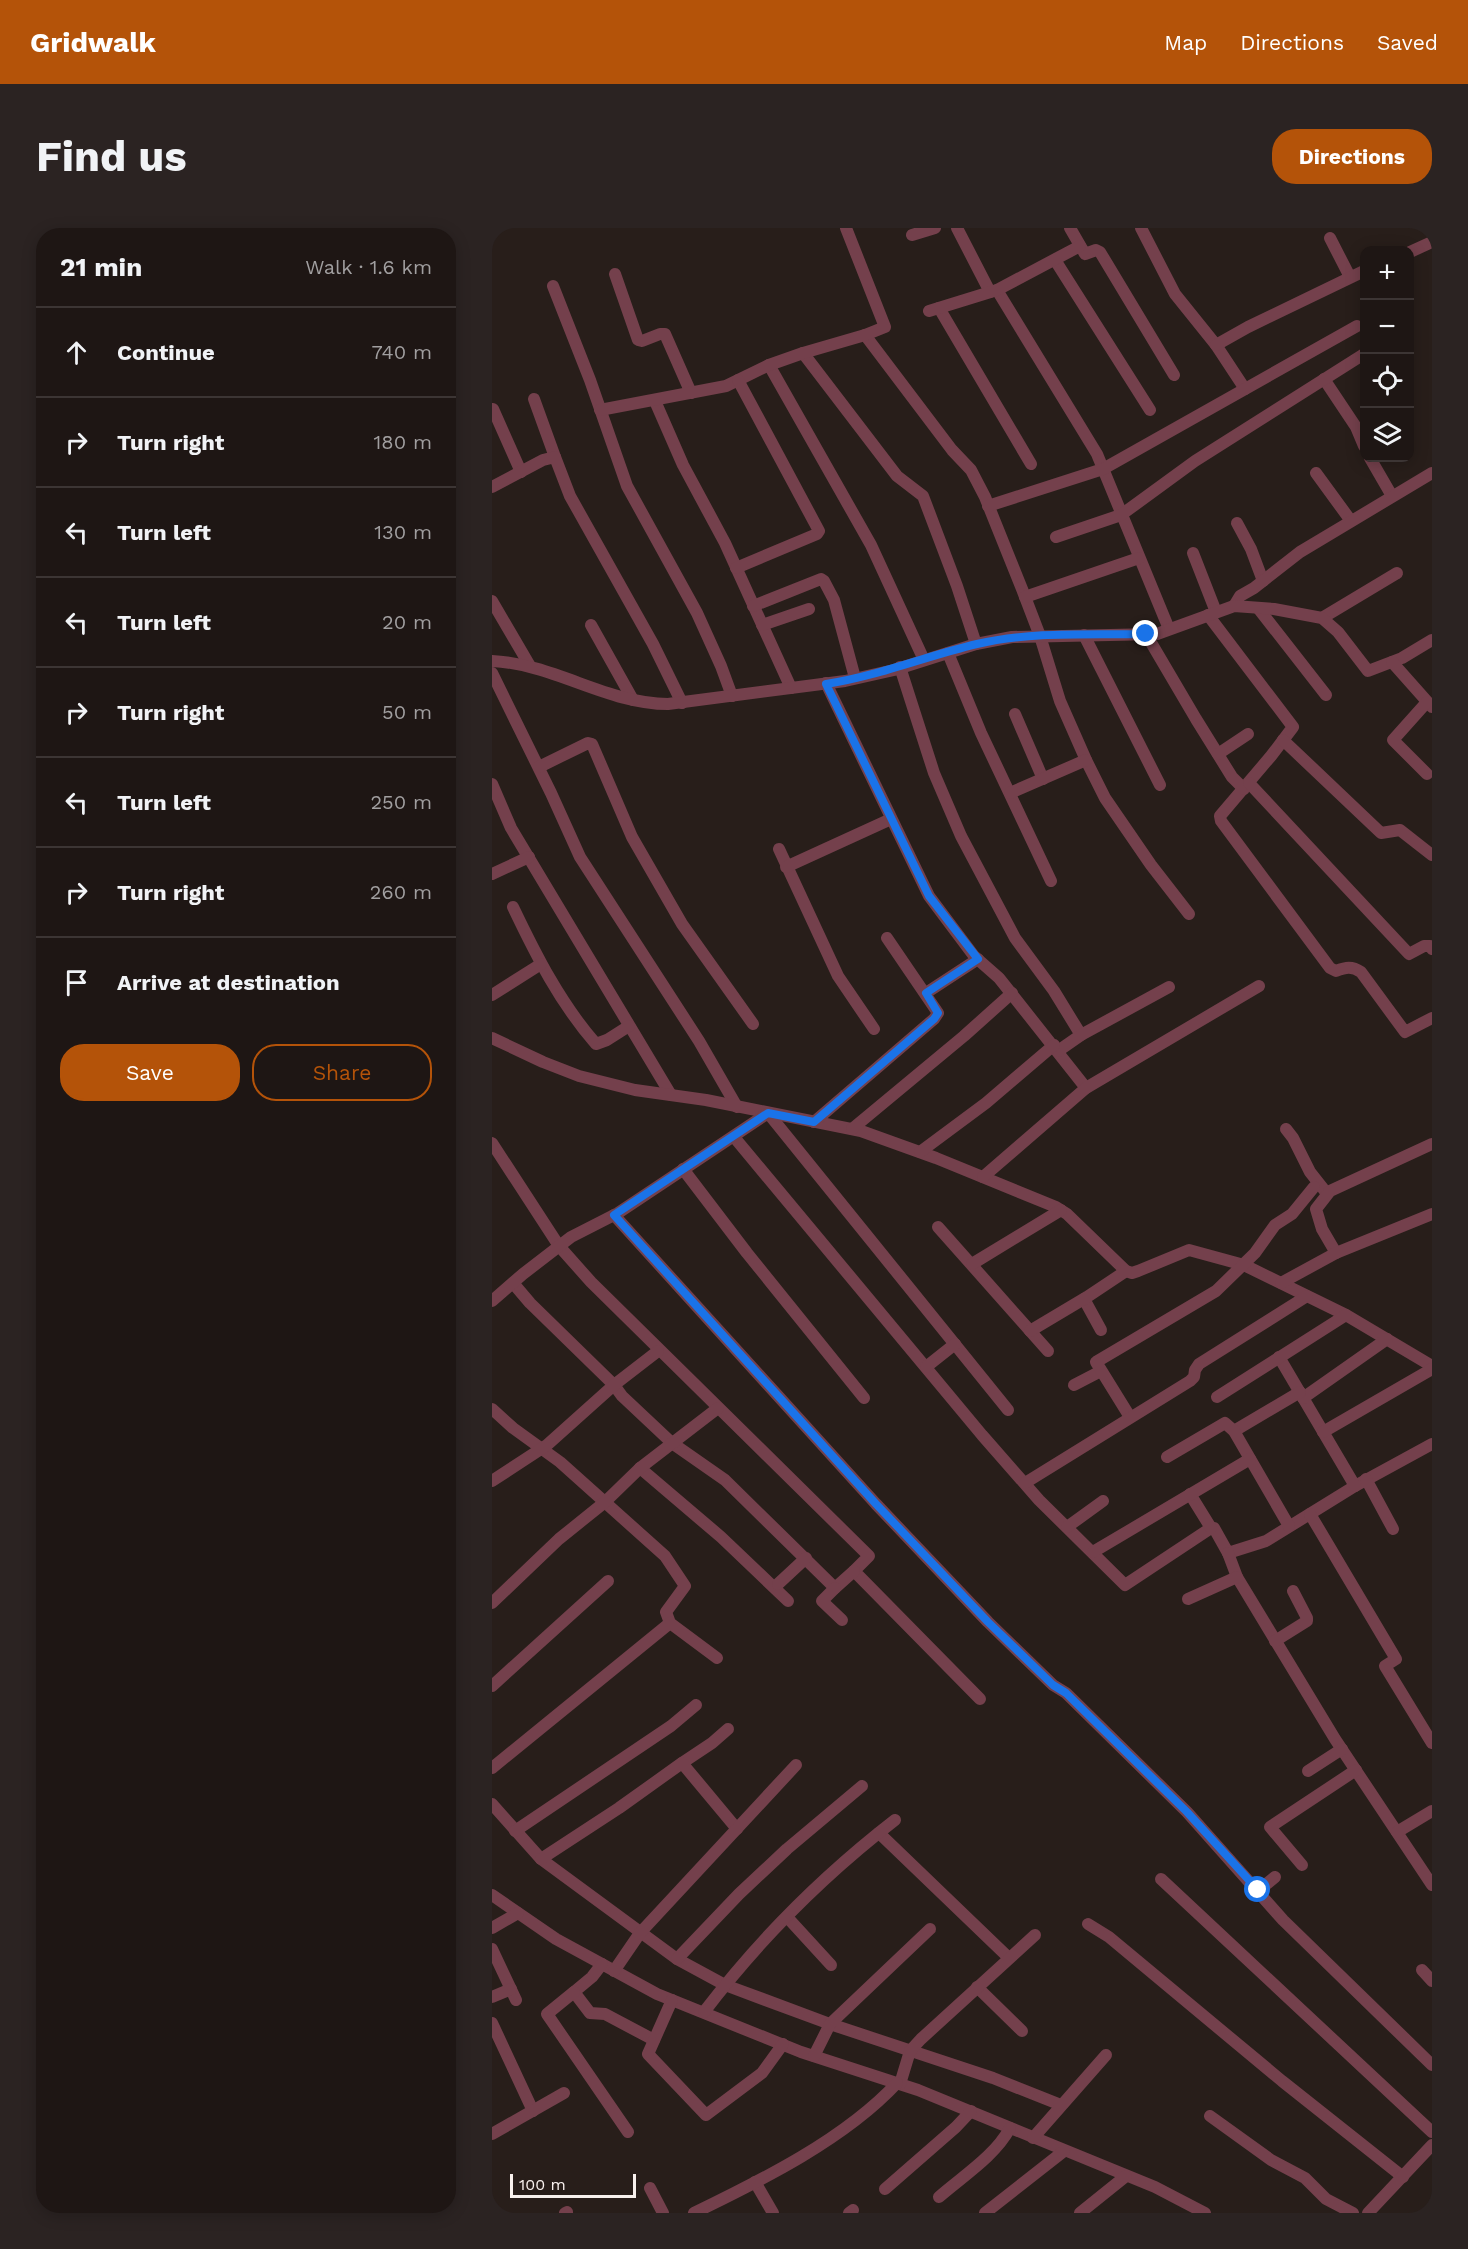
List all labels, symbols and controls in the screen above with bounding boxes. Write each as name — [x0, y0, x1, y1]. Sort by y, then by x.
text: Gridwalk — [30, 26, 156, 59]
text: Map — [1164, 30, 1207, 55]
text: Directions — [1240, 30, 1344, 55]
text: Saved — [1377, 30, 1438, 55]
button: Directions — [1272, 129, 1432, 184]
text: Find us — [36, 132, 187, 181]
map controls — [1360, 246, 1414, 462]
button: + — [1360, 246, 1414, 300]
text: 21 min — [60, 252, 142, 282]
text: Walk · 1.6 km — [305, 255, 432, 279]
button: − — [1360, 300, 1414, 354]
icon: ahead — [60, 336, 93, 369]
text: Continue — [117, 340, 215, 365]
text: 740 m — [372, 340, 432, 364]
button: locate — [1360, 354, 1414, 408]
button: layers — [1360, 408, 1414, 462]
icon: right — [60, 426, 93, 459]
text: Turn right — [117, 430, 224, 455]
text: 180 m — [374, 430, 432, 454]
icon: left — [60, 516, 93, 549]
text: Turn left — [117, 520, 211, 545]
text: 130 m — [374, 520, 432, 544]
icon: left — [60, 606, 93, 639]
text: Turn left — [117, 610, 211, 635]
text: 20 m — [382, 610, 432, 634]
route end — [1132, 620, 1158, 646]
icon: right — [60, 696, 93, 729]
text: Turn right — [117, 700, 224, 725]
text: 50 m — [382, 700, 432, 724]
icon: left — [60, 786, 93, 819]
text: Turn left — [117, 790, 211, 815]
text: 250 m — [370, 790, 432, 814]
icon: right — [60, 876, 93, 909]
text: Turn right — [117, 880, 224, 905]
text: 260 m — [370, 880, 432, 904]
icon: arrive — [60, 966, 93, 999]
text: Arrive at destination — [117, 970, 340, 995]
button: Save — [60, 1044, 240, 1101]
button: Share — [252, 1044, 432, 1101]
route start — [1244, 1876, 1270, 1902]
scale bar — [510, 2171, 636, 2198]
text: 100 m — [519, 2175, 566, 2194]

